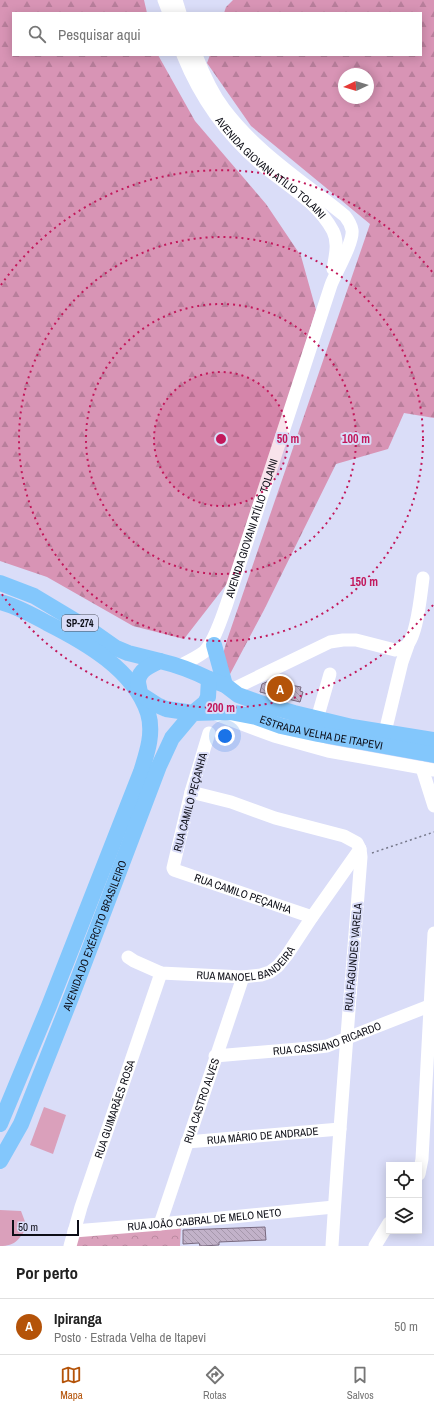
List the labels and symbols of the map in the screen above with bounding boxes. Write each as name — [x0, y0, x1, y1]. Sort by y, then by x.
north arrow — [338, 68, 374, 104]
street label: AVENIDA GIOVANI ATÍLIO TOLAINI — [212, 113, 329, 222]
text: 50 m — [277, 431, 299, 447]
text: 100 m — [342, 431, 370, 447]
centre of rings — [214, 432, 228, 446]
street label: AVENIDA GIOVANI ATÍLIO TOLAINI — [222, 457, 281, 600]
text: 150 m — [350, 574, 378, 590]
road number: SP-274 — [62, 615, 98, 631]
pin: A — [267, 674, 293, 704]
text: 200 m — [207, 700, 235, 716]
street label: ESTRADA VELHA DE ITAPEVI — [258, 712, 384, 753]
your location — [215, 726, 235, 746]
street label: RUA CAMILO PEÇANHA — [170, 750, 210, 853]
street label: AVENIDA DO EXÉRCITO BRASILEIRO — [59, 858, 130, 1014]
street label: RUA CAMILO PEÇANHA — [193, 870, 294, 917]
street label: RUA FAGUNDES VARELA — [341, 902, 365, 1011]
street label: RUA MANOEL BANDEIRA — [196, 943, 298, 984]
street label: RUA CASSIANO RICARDO — [272, 1018, 383, 1058]
street label: RUA CASTRO ALVES — [181, 1056, 222, 1145]
street label: RUA GUIMARÃES ROSA — [91, 1057, 138, 1160]
street label: RUA MÁRIO DE ANDRADE — [206, 1124, 319, 1147]
street label: RUA JOÃO CABRAL DE MELO NETO — [127, 1205, 282, 1234]
scale bar — [12, 1218, 79, 1237]

